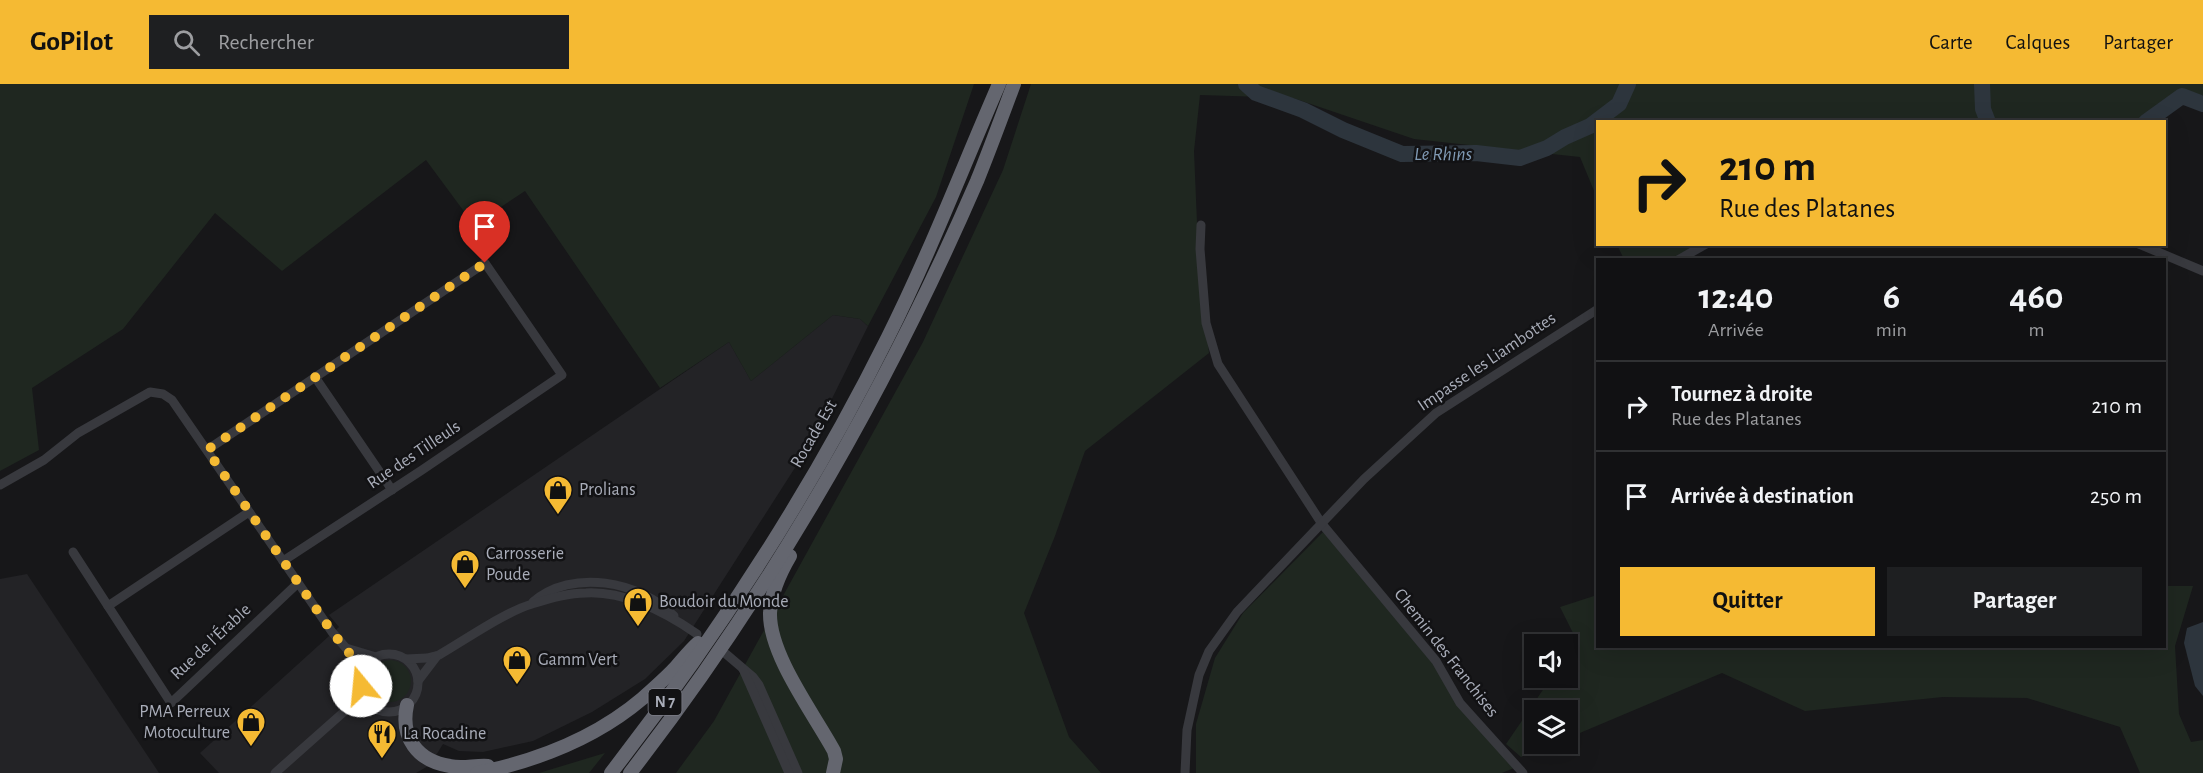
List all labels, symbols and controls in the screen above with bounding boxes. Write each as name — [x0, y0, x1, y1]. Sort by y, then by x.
search box — [149, 15, 569, 69]
icon: search — [170, 26, 203, 59]
text: GoPilot — [30, 28, 113, 56]
text: Rechercher — [218, 31, 314, 53]
text: Carte — [1929, 32, 1973, 53]
text: Calques — [2006, 32, 2070, 53]
text: Partager — [2103, 32, 2173, 53]
water label: Le Rhins — [1414, 144, 1473, 164]
icon: right — [1620, 144, 1698, 222]
text: 210 m — [1719, 146, 1816, 188]
text: Rue des Platanes — [1719, 195, 1895, 222]
pin — [459, 201, 510, 263]
icon: arrive — [468, 210, 501, 243]
text: 12:40 — [1698, 279, 1773, 315]
text: 6 — [1883, 279, 1900, 315]
text: 460 — [2009, 279, 2064, 315]
street label: Impasse les Liambottes — [1415, 309, 1559, 415]
text: Arrivée — [1708, 320, 1764, 340]
text: min — [1876, 320, 1907, 340]
text: m — [2028, 320, 2044, 340]
text: Tournez à droite — [1671, 383, 1813, 405]
icon: right — [1620, 390, 1653, 423]
text: 210 m — [2092, 395, 2142, 417]
street label: Rocade Est — [787, 397, 841, 471]
text: Rue des Platanes — [1671, 409, 1802, 429]
street label: Rue des Tilleuls — [364, 417, 464, 493]
shop icon: Prolians — [542, 474, 574, 516]
icon: arrive — [1620, 480, 1653, 513]
place label: Prolians — [579, 481, 636, 499]
text: Arrivée à destination — [1671, 485, 1854, 507]
text: 250 m — [2090, 485, 2142, 507]
place label: Carrosserie Poude — [486, 545, 564, 584]
shop icon: Carrosserie Poude — [449, 548, 481, 590]
button: Quitter — [1620, 567, 1875, 636]
button: Partager — [1887, 567, 2142, 636]
street label: Chemin des Franchises — [1390, 585, 1502, 721]
shop icon: Boudoir du Monde — [622, 586, 654, 628]
place label: Boudoir du Monde — [659, 593, 789, 611]
street label: Rue de l’Érable — [165, 598, 255, 684]
map controls — [1524, 634, 1578, 754]
button: sound — [1524, 634, 1578, 688]
shop icon: Gamm Vert — [501, 644, 533, 686]
place label: Gamm Vert — [538, 651, 618, 669]
position arrow — [329, 654, 393, 718]
road number: N 7 — [648, 689, 682, 715]
button: layers — [1524, 700, 1578, 754]
place label: PMA Perreux Motoculture — [139, 703, 230, 742]
shop icon: PMA Perreux Motoculture — [235, 706, 267, 748]
restaurant icon: La Rocadine — [366, 718, 398, 760]
place label: La Rocadine — [403, 725, 486, 743]

